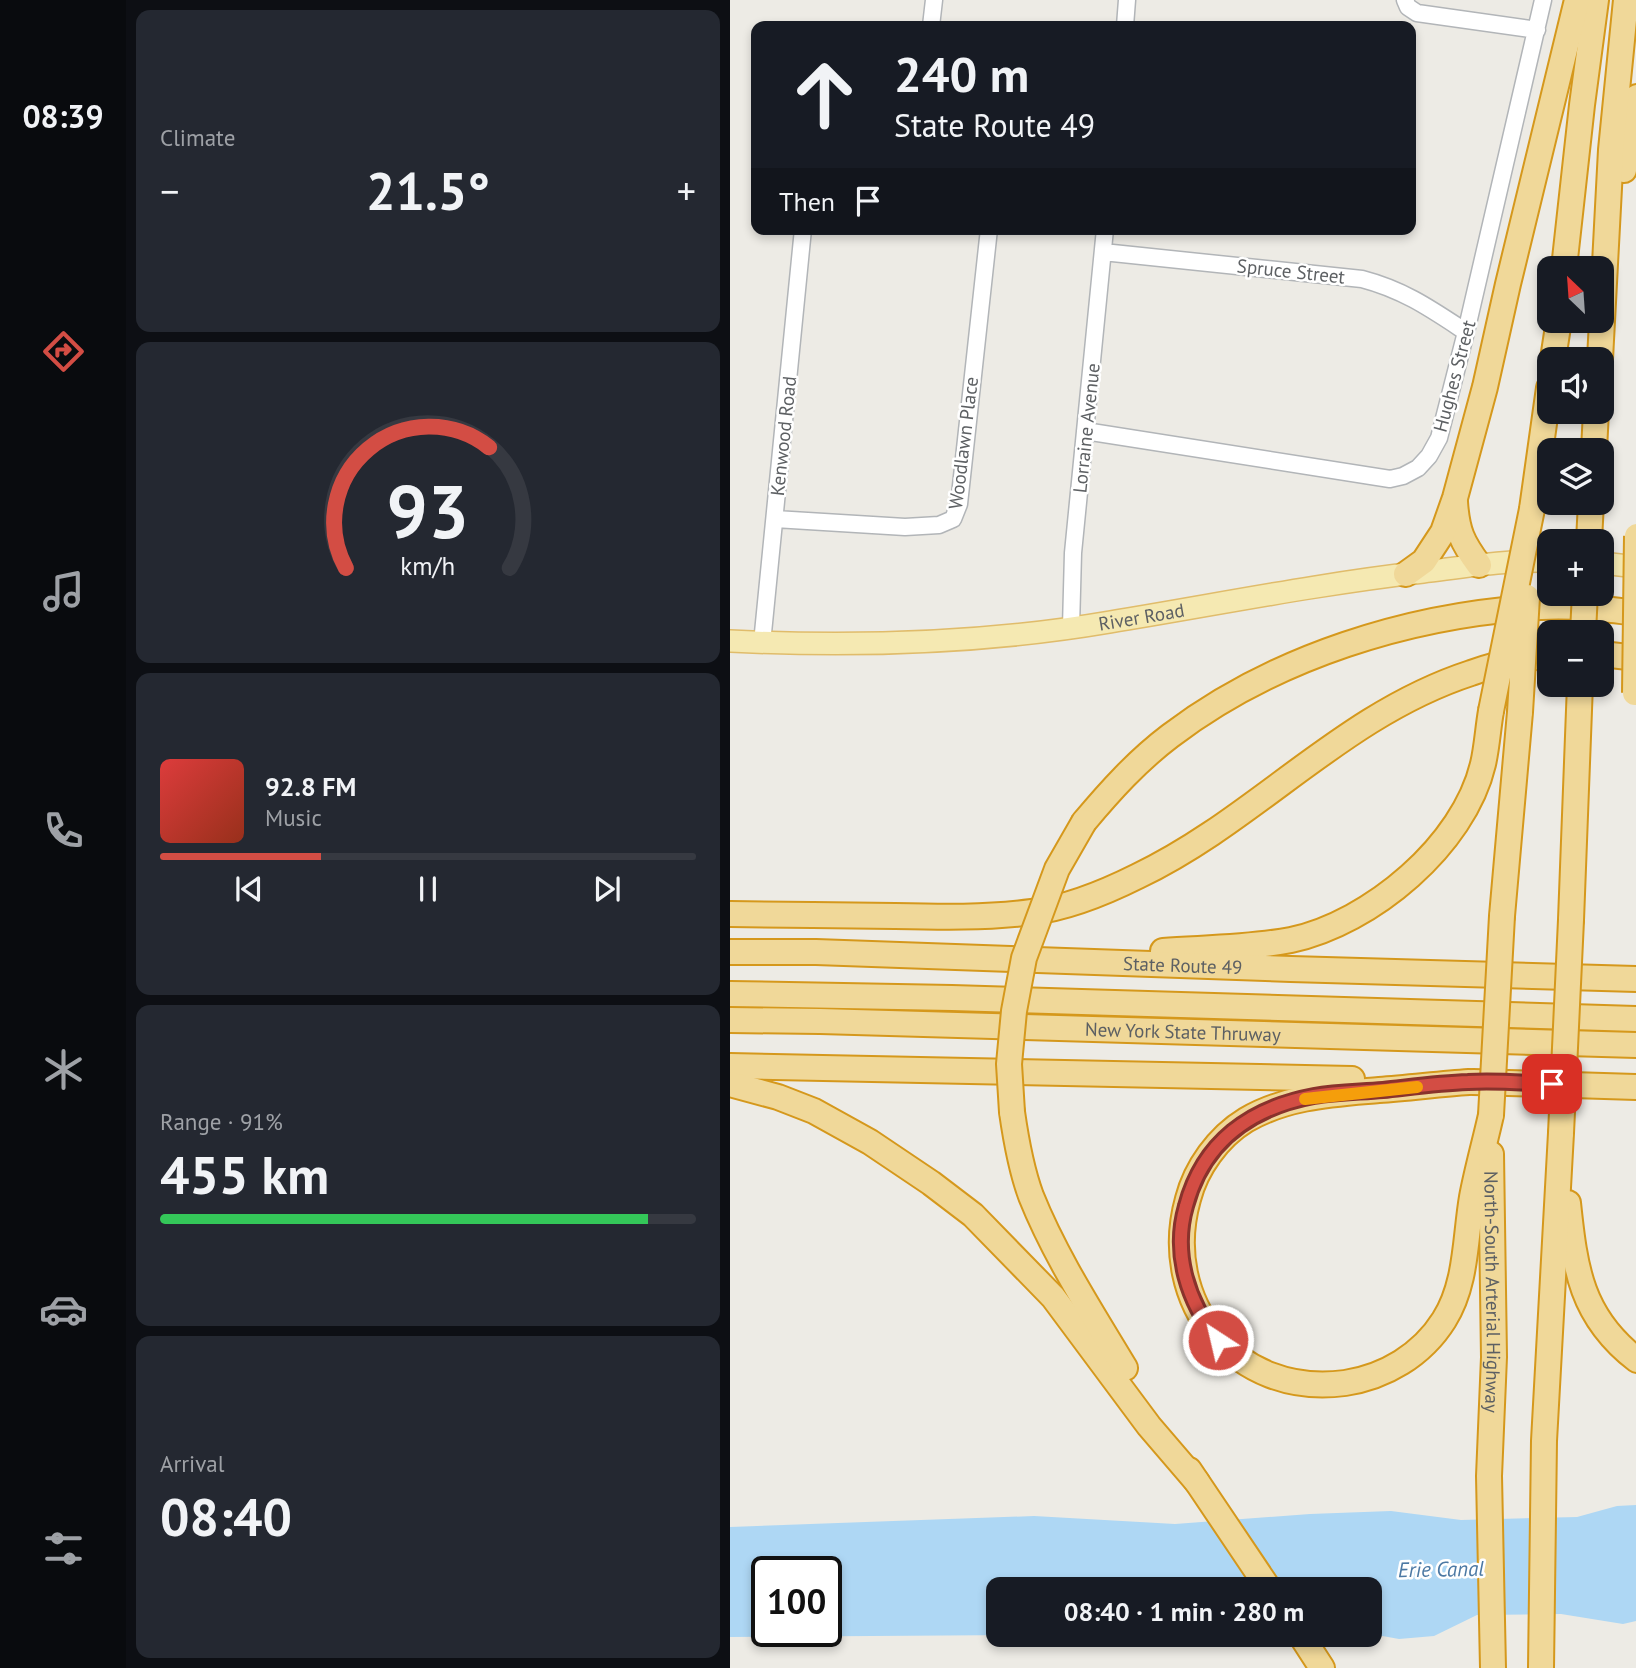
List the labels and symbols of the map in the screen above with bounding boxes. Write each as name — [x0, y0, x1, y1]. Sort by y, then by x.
street label: Spruce Street — [1236, 253, 1347, 289]
north arrow — [1537, 256, 1614, 332]
street label: Hughes Street — [1428, 317, 1481, 435]
street label: Lorraine Avenue — [1067, 362, 1105, 494]
street label: Kenwood Road — [765, 375, 801, 497]
street label: Woodlawn Place — [943, 375, 983, 511]
street label: River Road — [1097, 598, 1186, 636]
street label: State Route 49 — [1123, 951, 1243, 979]
street label: New York State Thruway — [1085, 1017, 1281, 1047]
pin — [1522, 1054, 1582, 1114]
street label: North-South Arterial Highway — [1479, 1171, 1506, 1414]
position arrow — [1181, 1303, 1255, 1377]
water label: Erie Canal — [1398, 1555, 1485, 1583]
speed limit sign: 100 — [751, 1556, 842, 1647]

